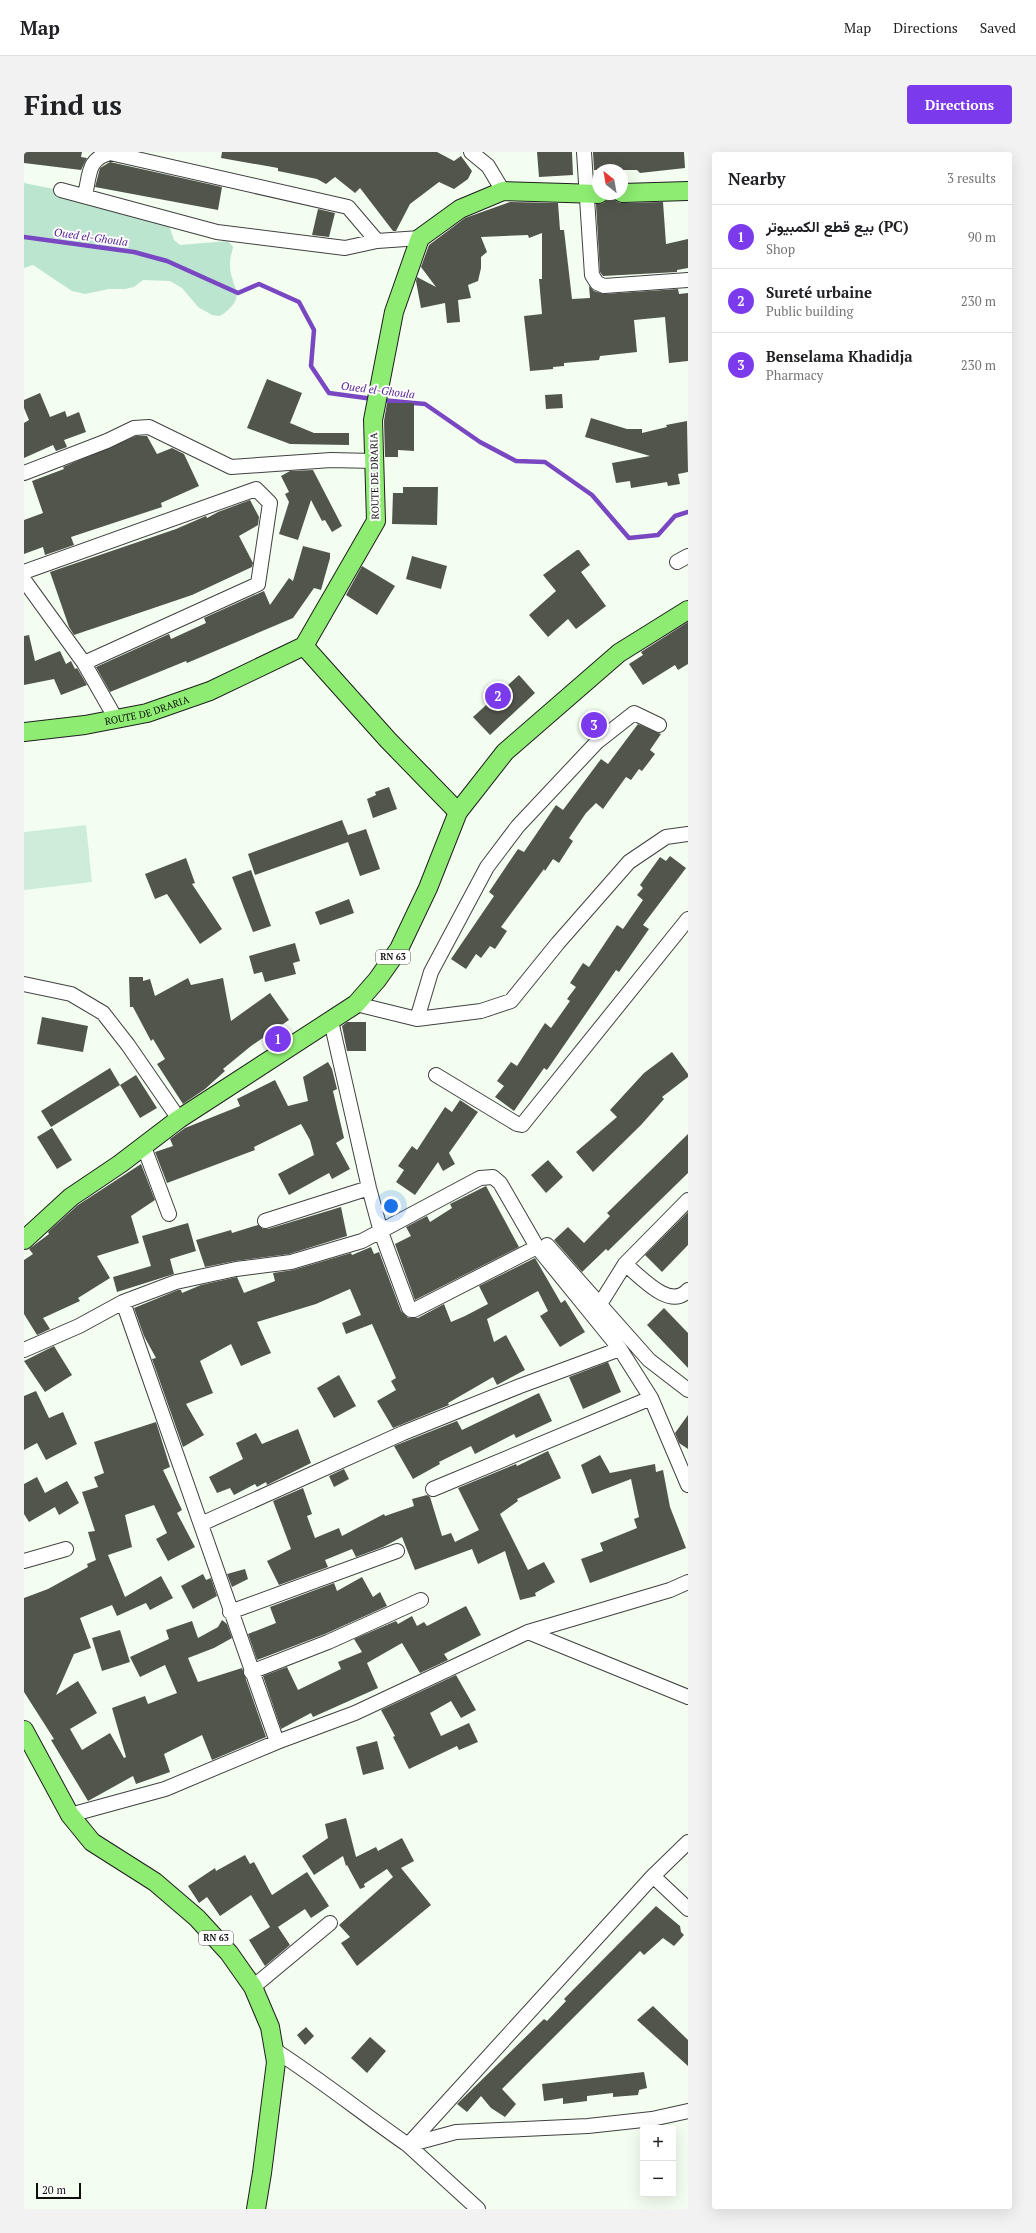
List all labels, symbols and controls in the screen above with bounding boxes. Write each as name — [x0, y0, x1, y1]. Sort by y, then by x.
text: Map — [20, 15, 60, 40]
text: Map — [844, 18, 871, 37]
text: Directions — [893, 18, 958, 37]
text: Saved — [980, 18, 1016, 37]
button: Directions — [907, 85, 1012, 124]
text: Find us — [24, 86, 122, 123]
north arrow — [592, 164, 628, 200]
text: Nearby — [728, 167, 786, 190]
text: 3 results — [947, 169, 996, 187]
text: بيع قطع الكمبيوتر (PC) — [766, 216, 909, 236]
water label: Oued el-Ghoula — [53, 225, 129, 249]
text: 1 — [737, 228, 745, 246]
text: 90 m — [968, 228, 996, 246]
text: Shop — [766, 240, 795, 258]
text: Sureté urbaine — [766, 282, 872, 302]
text: 2 — [737, 292, 745, 310]
text: 230 m — [961, 292, 996, 310]
text: Public building — [766, 302, 853, 320]
text: Benselama Khadidja — [766, 346, 913, 366]
text: 3 — [737, 356, 745, 374]
text: 230 m — [961, 356, 996, 374]
text: Pharmacy — [766, 366, 823, 384]
water label: Oued el-Ghoula — [340, 379, 416, 401]
street label: ROUTE DE DRARIA — [367, 432, 382, 520]
pin: 2 — [485, 681, 511, 711]
street label: ROUTE DE DRARIA — [104, 693, 191, 728]
pin: 3 — [581, 710, 607, 740]
road number: RN 63 — [376, 950, 410, 964]
pin: 1 — [265, 1024, 291, 1054]
your location — [381, 1196, 401, 1216]
road number: RN 63 — [199, 1931, 233, 1945]
map controls — [640, 2125, 676, 2197]
button: + — [640, 2125, 676, 2161]
button: − — [640, 2161, 676, 2197]
scale bar — [36, 2181, 81, 2200]
text: 20 m — [42, 2183, 66, 2197]

